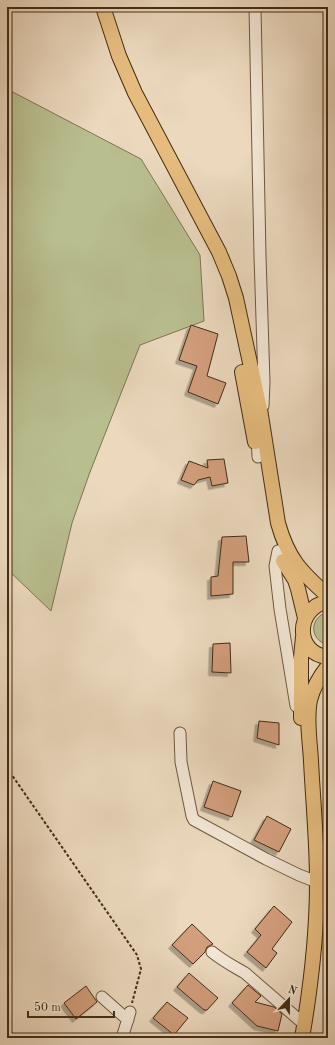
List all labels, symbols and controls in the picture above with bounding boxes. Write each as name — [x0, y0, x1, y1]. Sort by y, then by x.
north arrow — [269, 979, 309, 1019]
text: N — [286, 984, 299, 998]
scale bar — [28, 993, 114, 1019]
text: 50 m — [34, 1001, 61, 1014]

